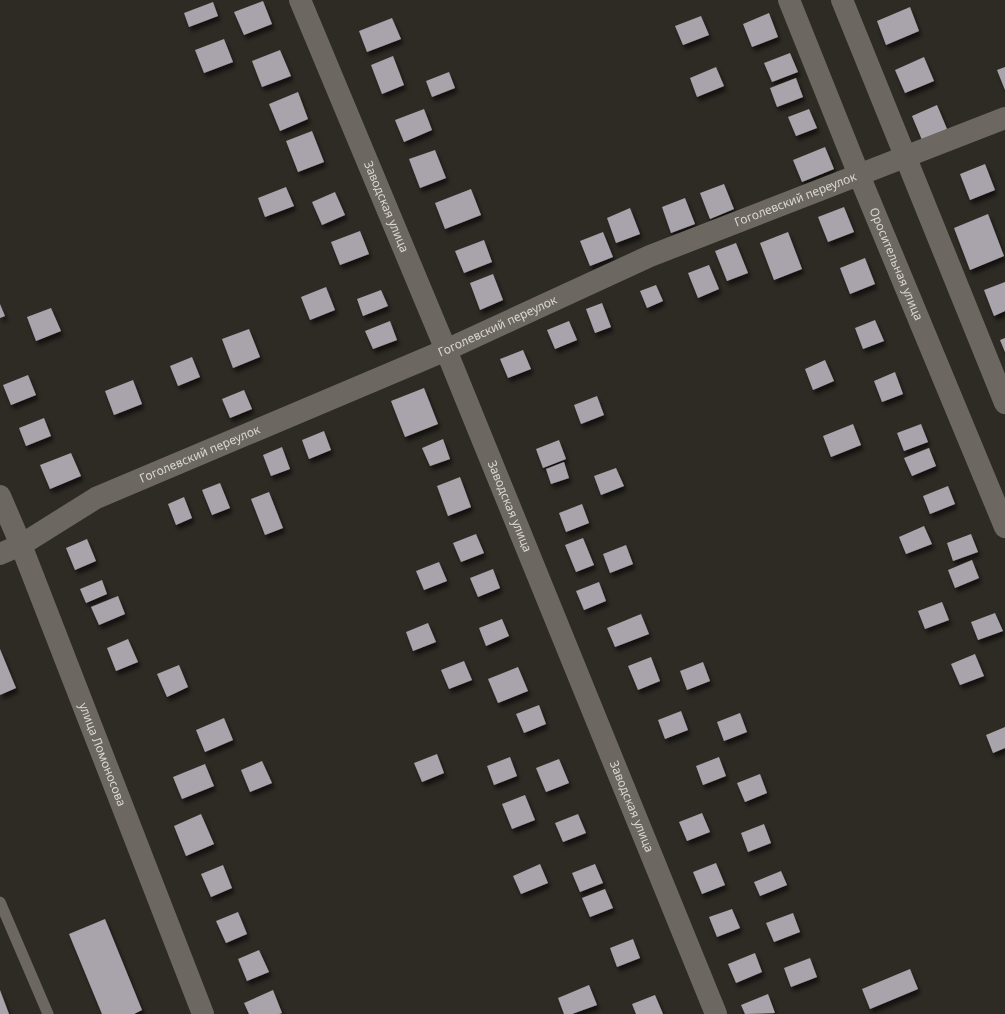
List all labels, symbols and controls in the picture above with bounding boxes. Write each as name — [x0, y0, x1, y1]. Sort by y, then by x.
street label: Заводская улица — [360, 158, 413, 255]
street label: Гоголевский переулок — [732, 167, 859, 230]
street label: Оросительная улица — [865, 205, 927, 323]
street label: Гоголевский переулок — [435, 291, 560, 361]
street label: Гоголевский переулок — [137, 420, 263, 487]
street label: Заводская улица — [484, 458, 536, 555]
street label: улица Ломоносова — [75, 700, 131, 809]
street label: Заводская улица — [606, 758, 658, 855]

